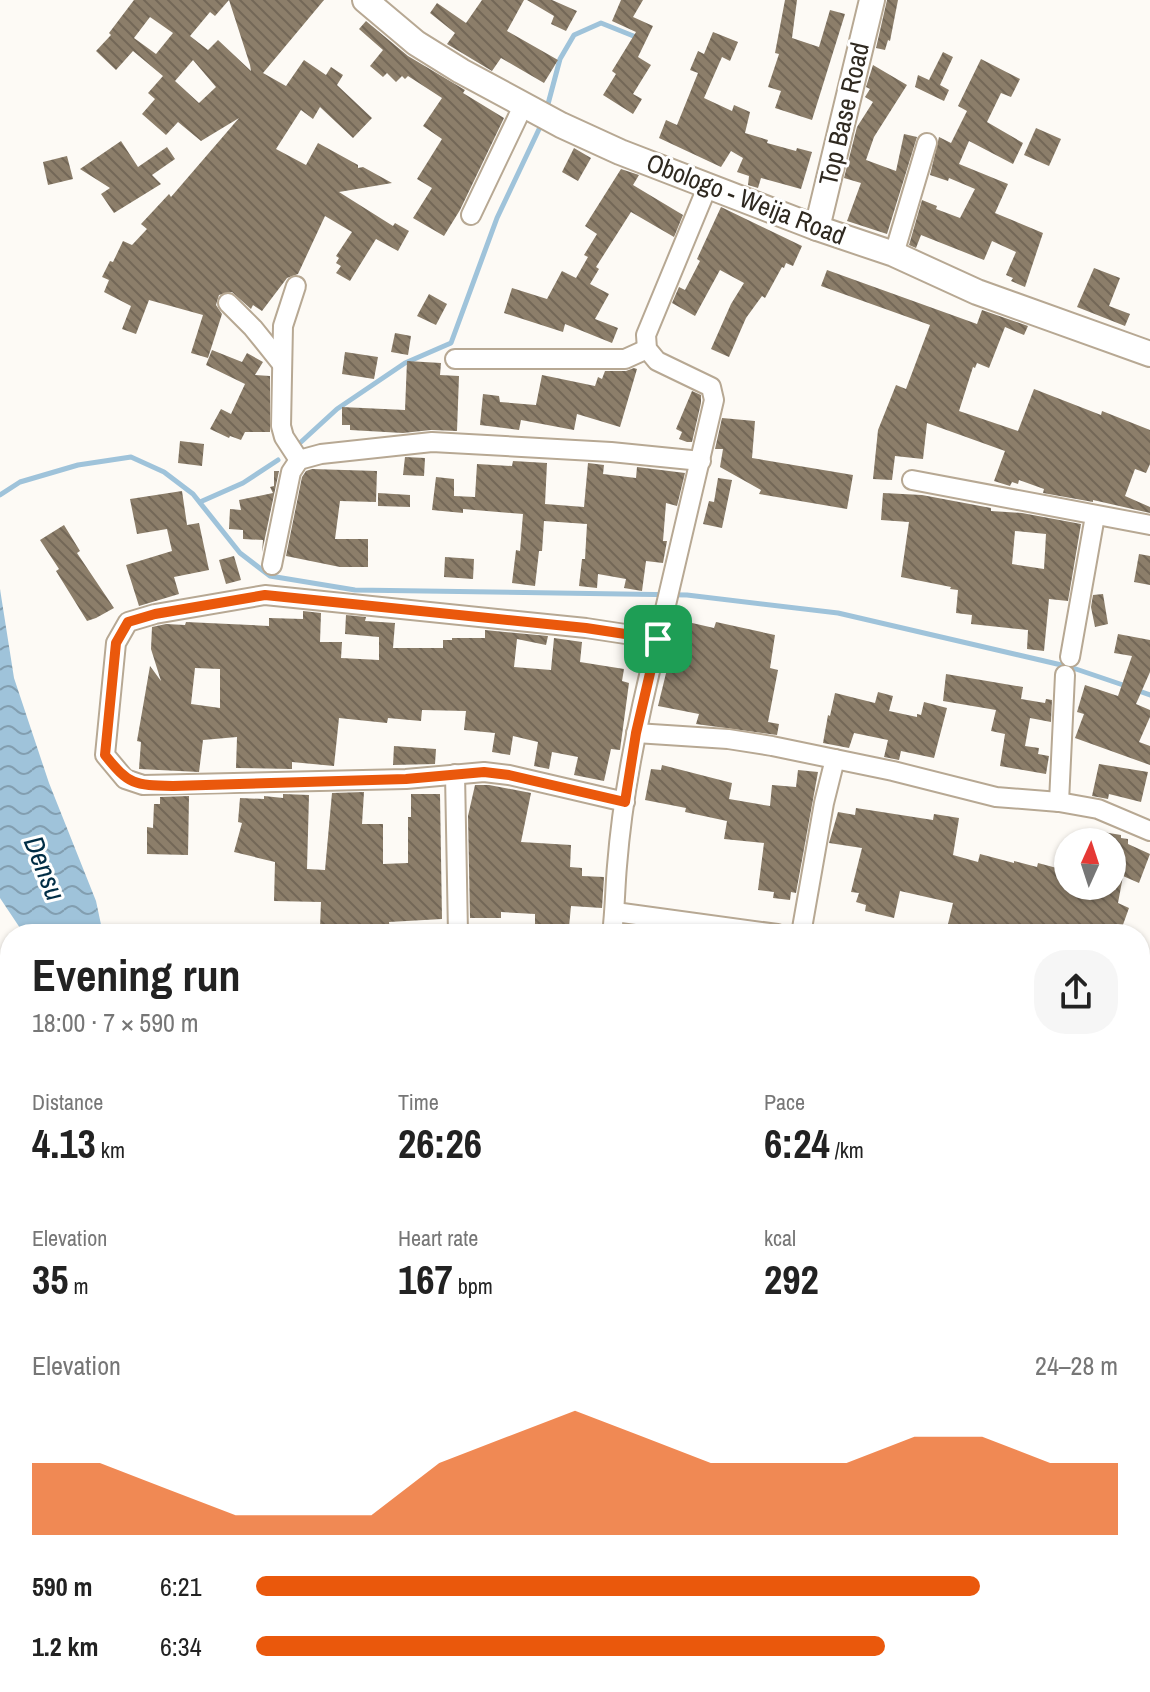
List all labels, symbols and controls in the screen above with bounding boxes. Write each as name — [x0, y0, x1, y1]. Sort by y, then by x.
street label: Top Base Road — [810, 39, 877, 189]
street label: Obologo - Weija Road — [642, 144, 851, 253]
pin — [624, 605, 692, 673]
icon: arrive — [636, 617, 680, 661]
north arrow — [1054, 828, 1126, 900]
map controls — [1054, 828, 1126, 900]
water label: Densu — [15, 830, 75, 906]
text: Evening run — [32, 945, 241, 1005]
button: share — [1034, 950, 1118, 1034]
text: 18:00 · 7 × 590 m — [32, 1005, 199, 1040]
text: Distance — [32, 1087, 103, 1117]
text: Time — [398, 1087, 439, 1117]
text: Pace — [764, 1087, 805, 1117]
text: 4.13 — [32, 1117, 96, 1170]
text: 26:26 — [398, 1117, 482, 1170]
text: 6:24 — [764, 1117, 830, 1170]
text: km — [96, 1135, 125, 1165]
text: /km — [830, 1135, 864, 1165]
text: Elevation — [32, 1223, 107, 1253]
text: Heart rate — [398, 1223, 478, 1253]
text: kcal — [764, 1223, 796, 1253]
text: 35 — [32, 1253, 68, 1306]
text: 167 — [398, 1253, 453, 1306]
text: 292 — [764, 1253, 819, 1306]
text: m — [68, 1271, 89, 1301]
text: bpm — [453, 1271, 493, 1301]
text: Elevation — [32, 1348, 121, 1383]
text: 24–28 m — [1035, 1348, 1118, 1383]
text: 590 m — [32, 1569, 92, 1604]
text: 6:21 — [160, 1569, 202, 1604]
text: 1.2 km — [32, 1629, 98, 1664]
text: 6:34 — [160, 1629, 202, 1664]

